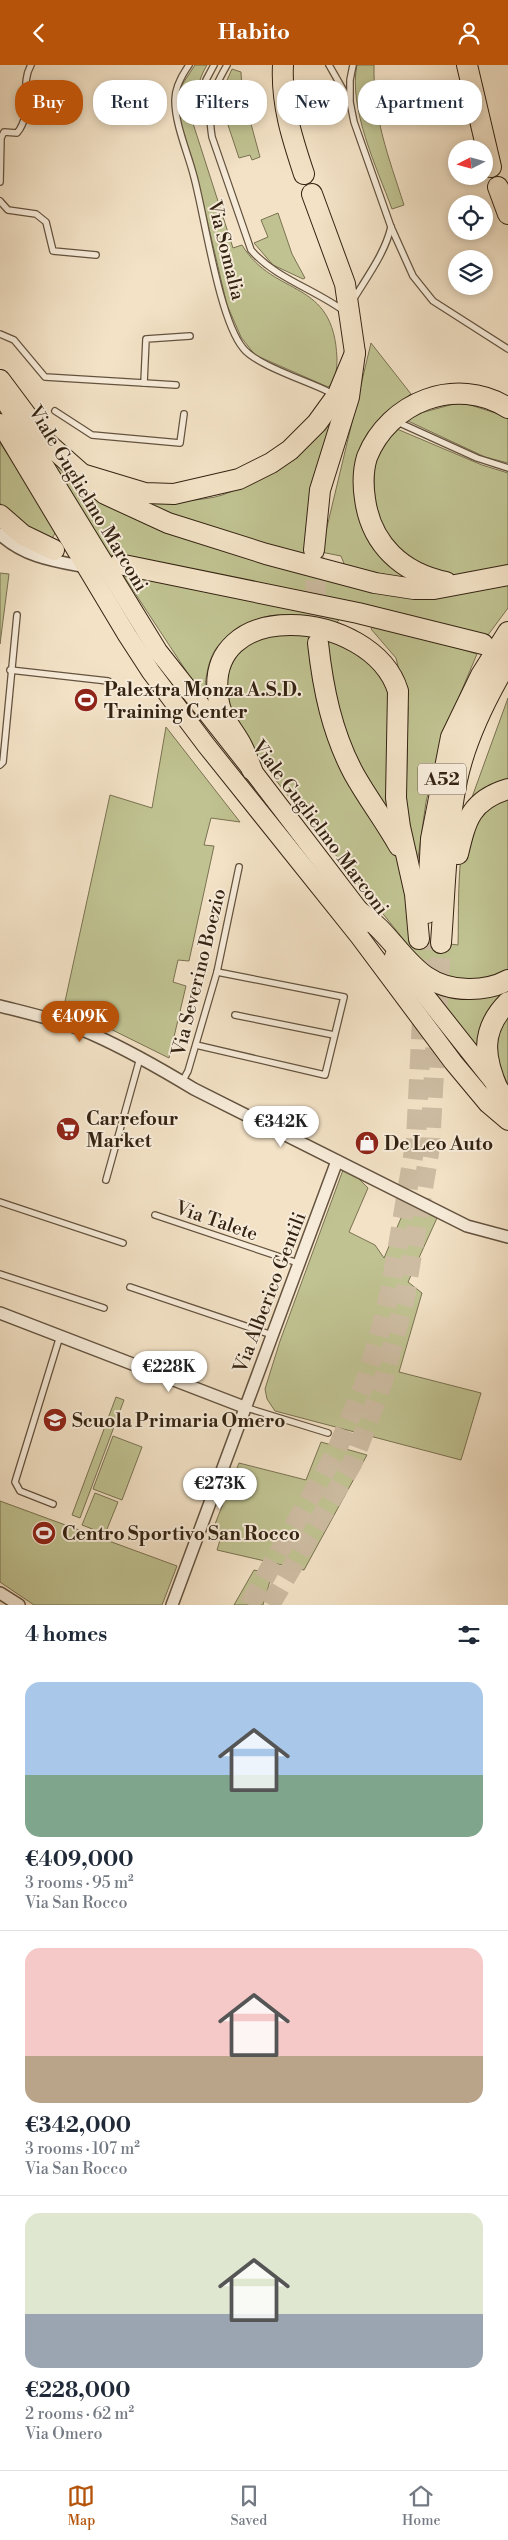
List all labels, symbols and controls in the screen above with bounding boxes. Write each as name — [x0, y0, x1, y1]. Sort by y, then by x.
icon: back — [25, 19, 53, 47]
text: Habito — [218, 19, 290, 46]
icon: person — [455, 19, 483, 47]
chip: Buy — [15, 80, 83, 125]
chip: Rent — [93, 80, 167, 125]
chip: Filters — [177, 80, 267, 125]
chip: New — [277, 80, 348, 125]
chip: Apartment — [358, 80, 482, 125]
north arrow — [448, 140, 492, 185]
map controls — [448, 140, 493, 295]
button: locate — [448, 195, 493, 240]
street label: Via Somalia — [202, 197, 250, 303]
button: layers — [448, 250, 493, 295]
street label: Viale Guglielmo Marconi — [23, 400, 153, 596]
place label: Palextra Monza A.S.D. Training Center — [104, 678, 302, 724]
sports icon: Palextra Monza A.S.D. Training Center — [73, 687, 99, 713]
street label: Viale Guglielmo Marconi — [246, 735, 394, 920]
road number: A52 — [418, 764, 466, 795]
street label: Via Severino Boezio — [166, 886, 231, 1060]
pin: €409K — [45, 1001, 115, 1043]
text: €409K — [52, 1007, 108, 1027]
pin: €342K — [246, 1105, 316, 1148]
place label: Carrefour Market — [86, 1107, 179, 1153]
text: €342K — [254, 1112, 308, 1132]
supermarket icon: Carrefour Market — [55, 1116, 81, 1142]
shop icon: De Leo Auto — [354, 1130, 380, 1156]
place label: De Leo Auto — [384, 1132, 493, 1156]
street label: Via Talete — [171, 1195, 261, 1246]
street label: Via Alberico Gentili — [228, 1209, 312, 1377]
pin: €228K — [134, 1351, 204, 1393]
text: €228K — [142, 1357, 196, 1377]
school or university icon: Scuola Primaria Omero — [42, 1407, 68, 1433]
place label: Scuola Primaria Omero — [72, 1409, 285, 1433]
pin: €273K — [185, 1467, 255, 1510]
text: €273K — [194, 1474, 246, 1494]
sports icon: Centro Sportivo San Rocco — [31, 1520, 57, 1546]
place label: Centro Sportivo San Rocco — [62, 1522, 300, 1546]
icon: filters — [455, 1621, 483, 1649]
text: 4 homes — [25, 1622, 107, 1648]
icon: home — [209, 1715, 299, 1805]
text: €409,000 — [25, 1847, 134, 1873]
text: 3 rooms · 95 m² — [25, 1873, 134, 1893]
text: Via San Rocco — [25, 1893, 127, 1913]
icon: home — [209, 1980, 299, 2070]
text: €342,000 — [25, 2113, 131, 2139]
text: 3 rooms · 107 m² — [25, 2139, 140, 2159]
text: Via San Rocco — [25, 2159, 127, 2179]
icon: home — [209, 2245, 299, 2335]
text: €228,000 — [25, 2378, 131, 2404]
text: 2 rooms · 62 m² — [25, 2404, 134, 2424]
text: Via Omero — [25, 2424, 103, 2444]
tab: Map — [67, 2482, 95, 2530]
tab: Saved — [230, 2482, 267, 2530]
tab: Home — [402, 2482, 441, 2530]

